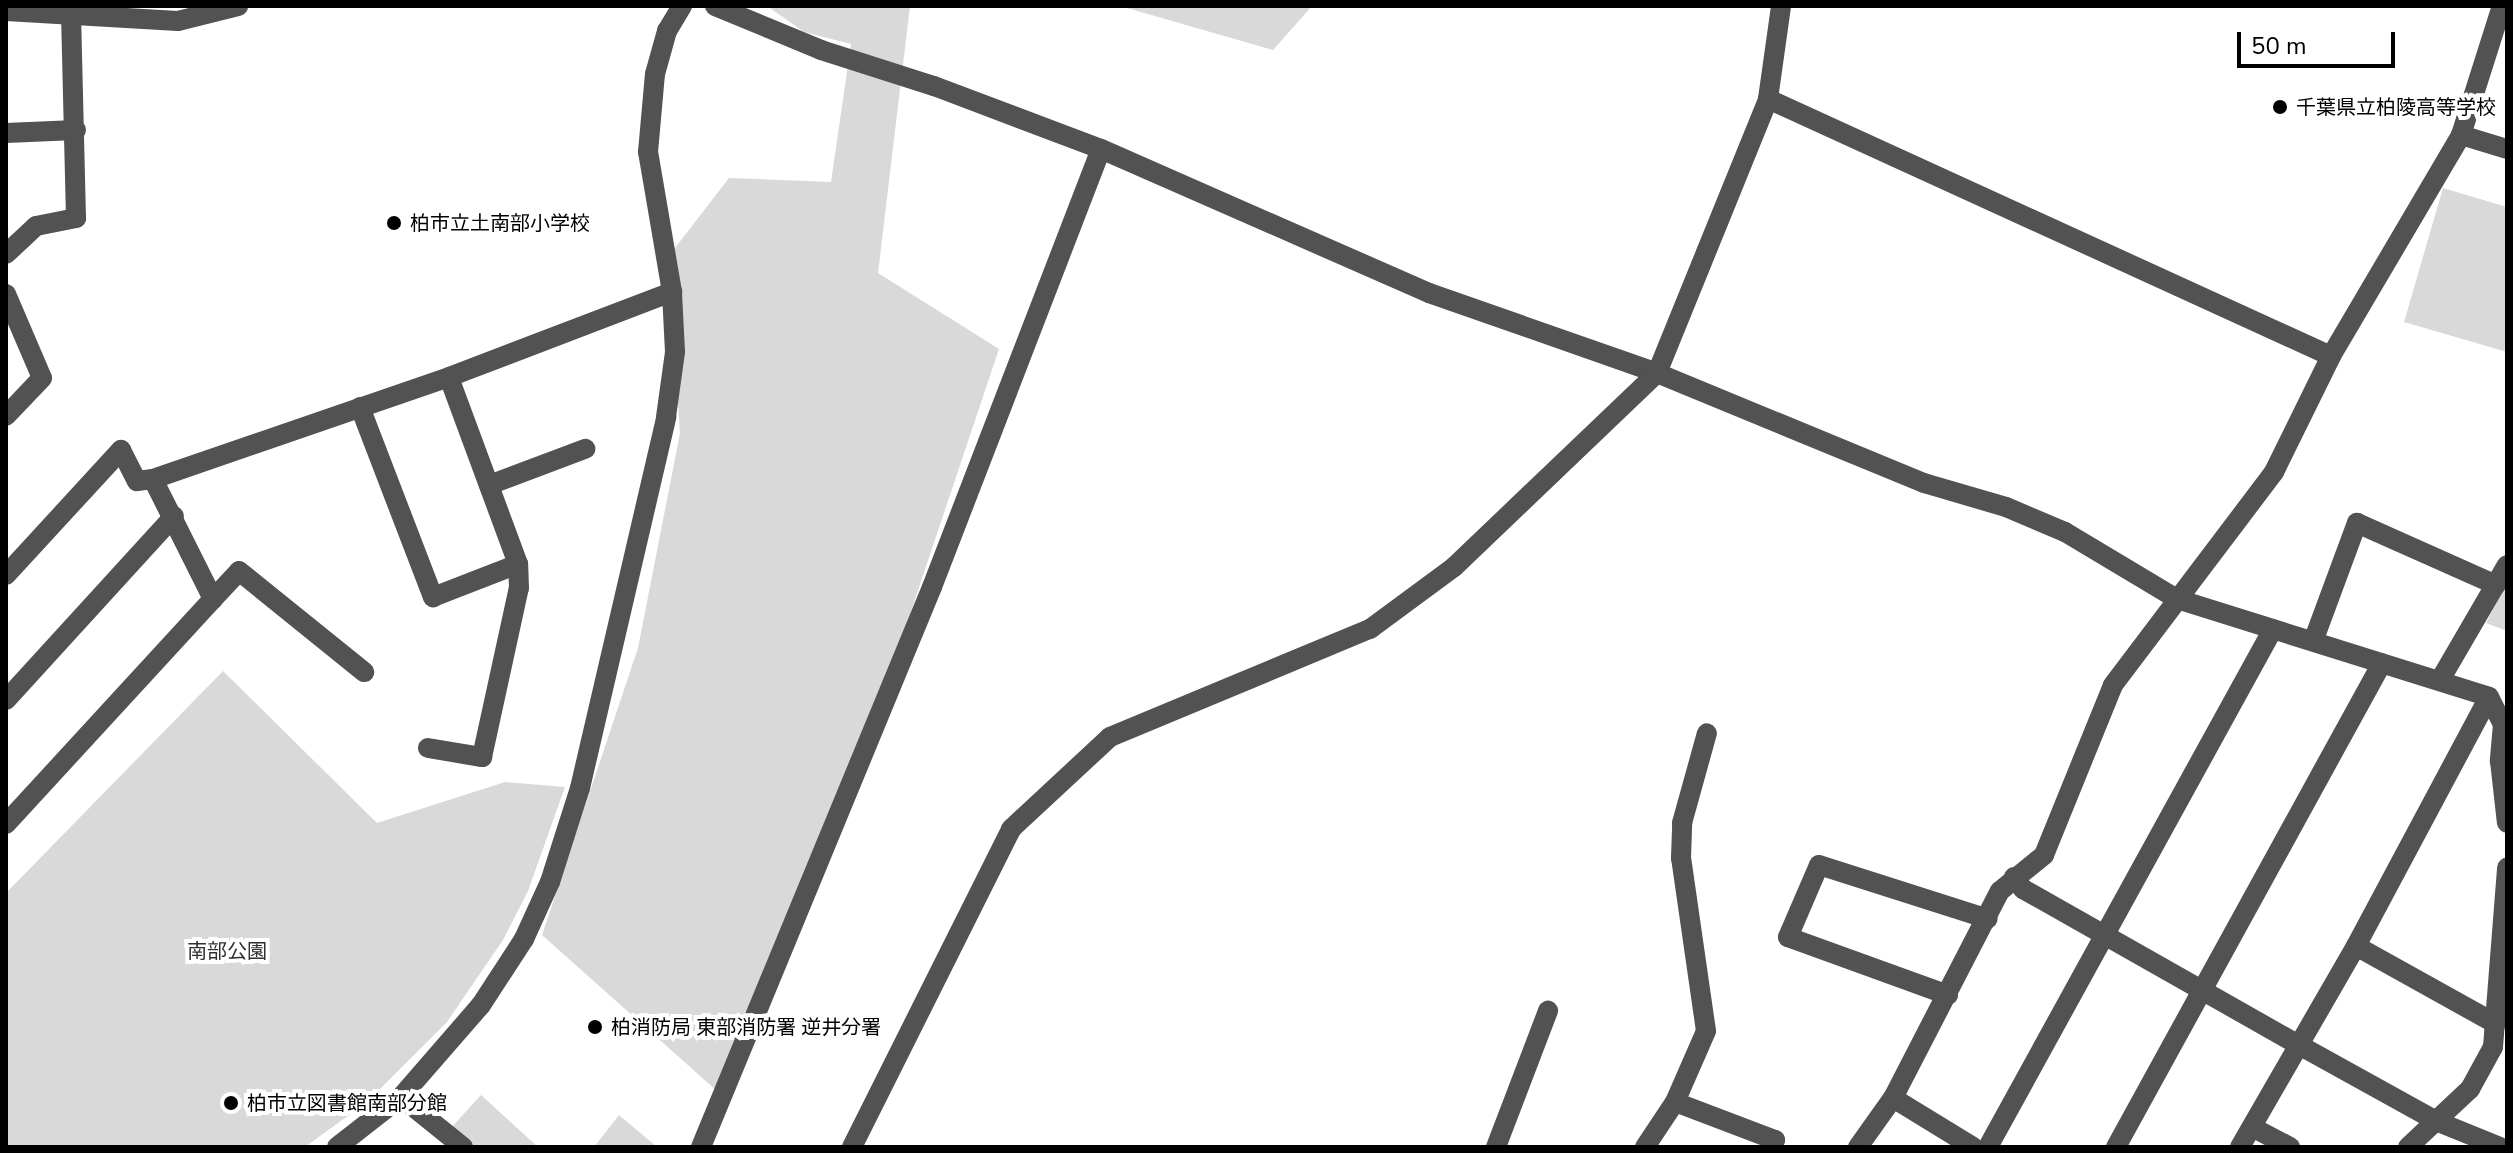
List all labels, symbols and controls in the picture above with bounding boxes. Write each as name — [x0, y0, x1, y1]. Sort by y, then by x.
scale bar — [2241, 16, 2399, 66]
text: 50 m — [2251, 30, 2307, 62]
place label: 千葉県立柏陵高等学校 — [2296, 95, 2496, 119]
marker: 千葉県立柏陵高等学校 — [2271, 98, 2289, 116]
place label: 柏市立土南部小学校 — [410, 211, 590, 235]
marker: 柏市立土南部小学校 — [385, 214, 403, 232]
park label: 南部公園 — [187, 939, 267, 963]
place label: 柏消防局 東部消防署 逆井分署 — [611, 1015, 881, 1039]
marker: 柏消防局 東部消防署 逆井分署 — [586, 1018, 604, 1036]
place label: 柏市立図書館南部分館 — [247, 1091, 447, 1115]
marker: 柏市立図書館南部分館 — [222, 1094, 240, 1112]

